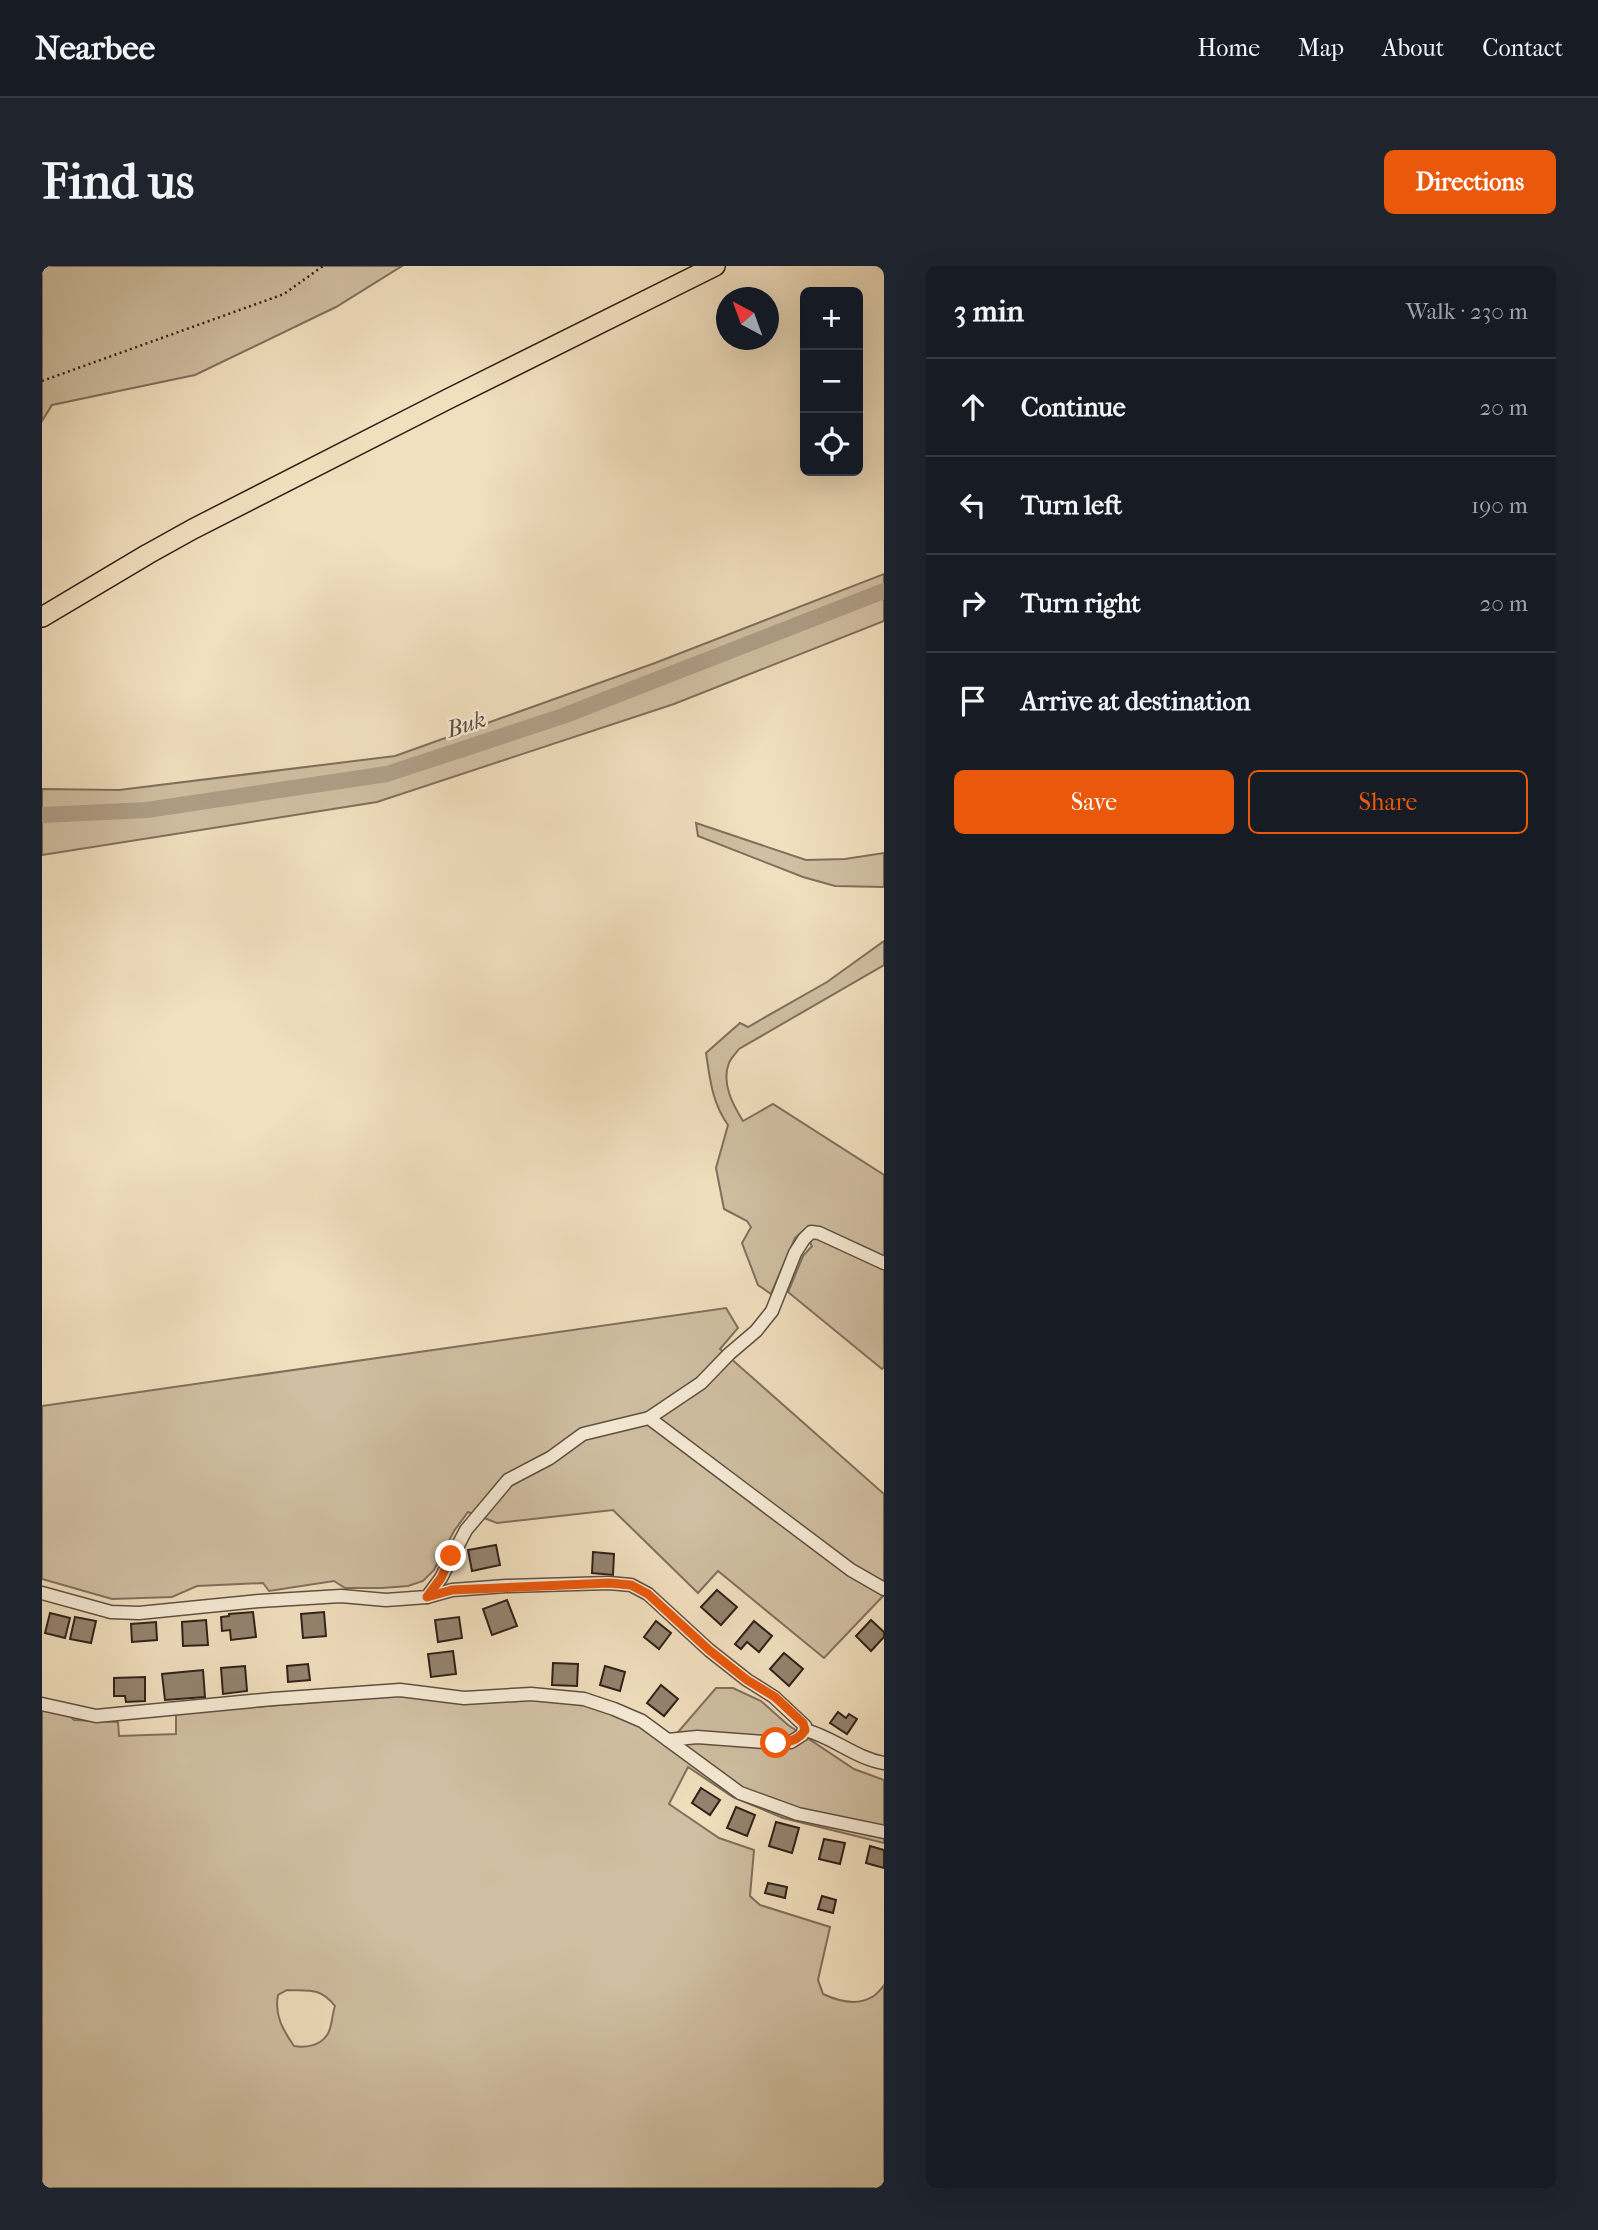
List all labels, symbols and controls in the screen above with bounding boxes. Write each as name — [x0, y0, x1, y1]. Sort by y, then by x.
text: Nearbee — [35, 29, 155, 68]
text: Home — [1198, 34, 1260, 62]
text: Map — [1298, 34, 1344, 62]
text: About — [1382, 34, 1444, 62]
text: Contact — [1482, 34, 1563, 62]
button: Directions — [1384, 150, 1556, 214]
text: Find us — [42, 153, 194, 211]
north arrow — [716, 287, 779, 350]
map controls — [800, 287, 863, 476]
button: + — [800, 287, 863, 350]
text: 3 min — [954, 294, 1024, 329]
text: Walk · 230 m — [1406, 298, 1528, 325]
button: − — [800, 350, 863, 413]
icon: ahead — [954, 388, 992, 426]
text: Continue — [1021, 392, 1126, 423]
text: 20 m — [1479, 394, 1528, 421]
button: locate — [800, 413, 863, 476]
icon: left — [954, 486, 992, 524]
text: Turn left — [1021, 490, 1122, 521]
text: 190 m — [1471, 492, 1528, 519]
icon: right — [954, 584, 992, 622]
text: Turn right — [1021, 588, 1141, 619]
text: 20 m — [1479, 590, 1528, 617]
icon: arrive — [954, 682, 992, 720]
text: Arrive at destination — [1021, 686, 1251, 717]
water label: Buk — [441, 705, 489, 744]
button: Save — [954, 770, 1234, 834]
button: Share — [1248, 770, 1528, 834]
route end — [435, 1540, 466, 1571]
route start — [760, 1727, 791, 1758]

